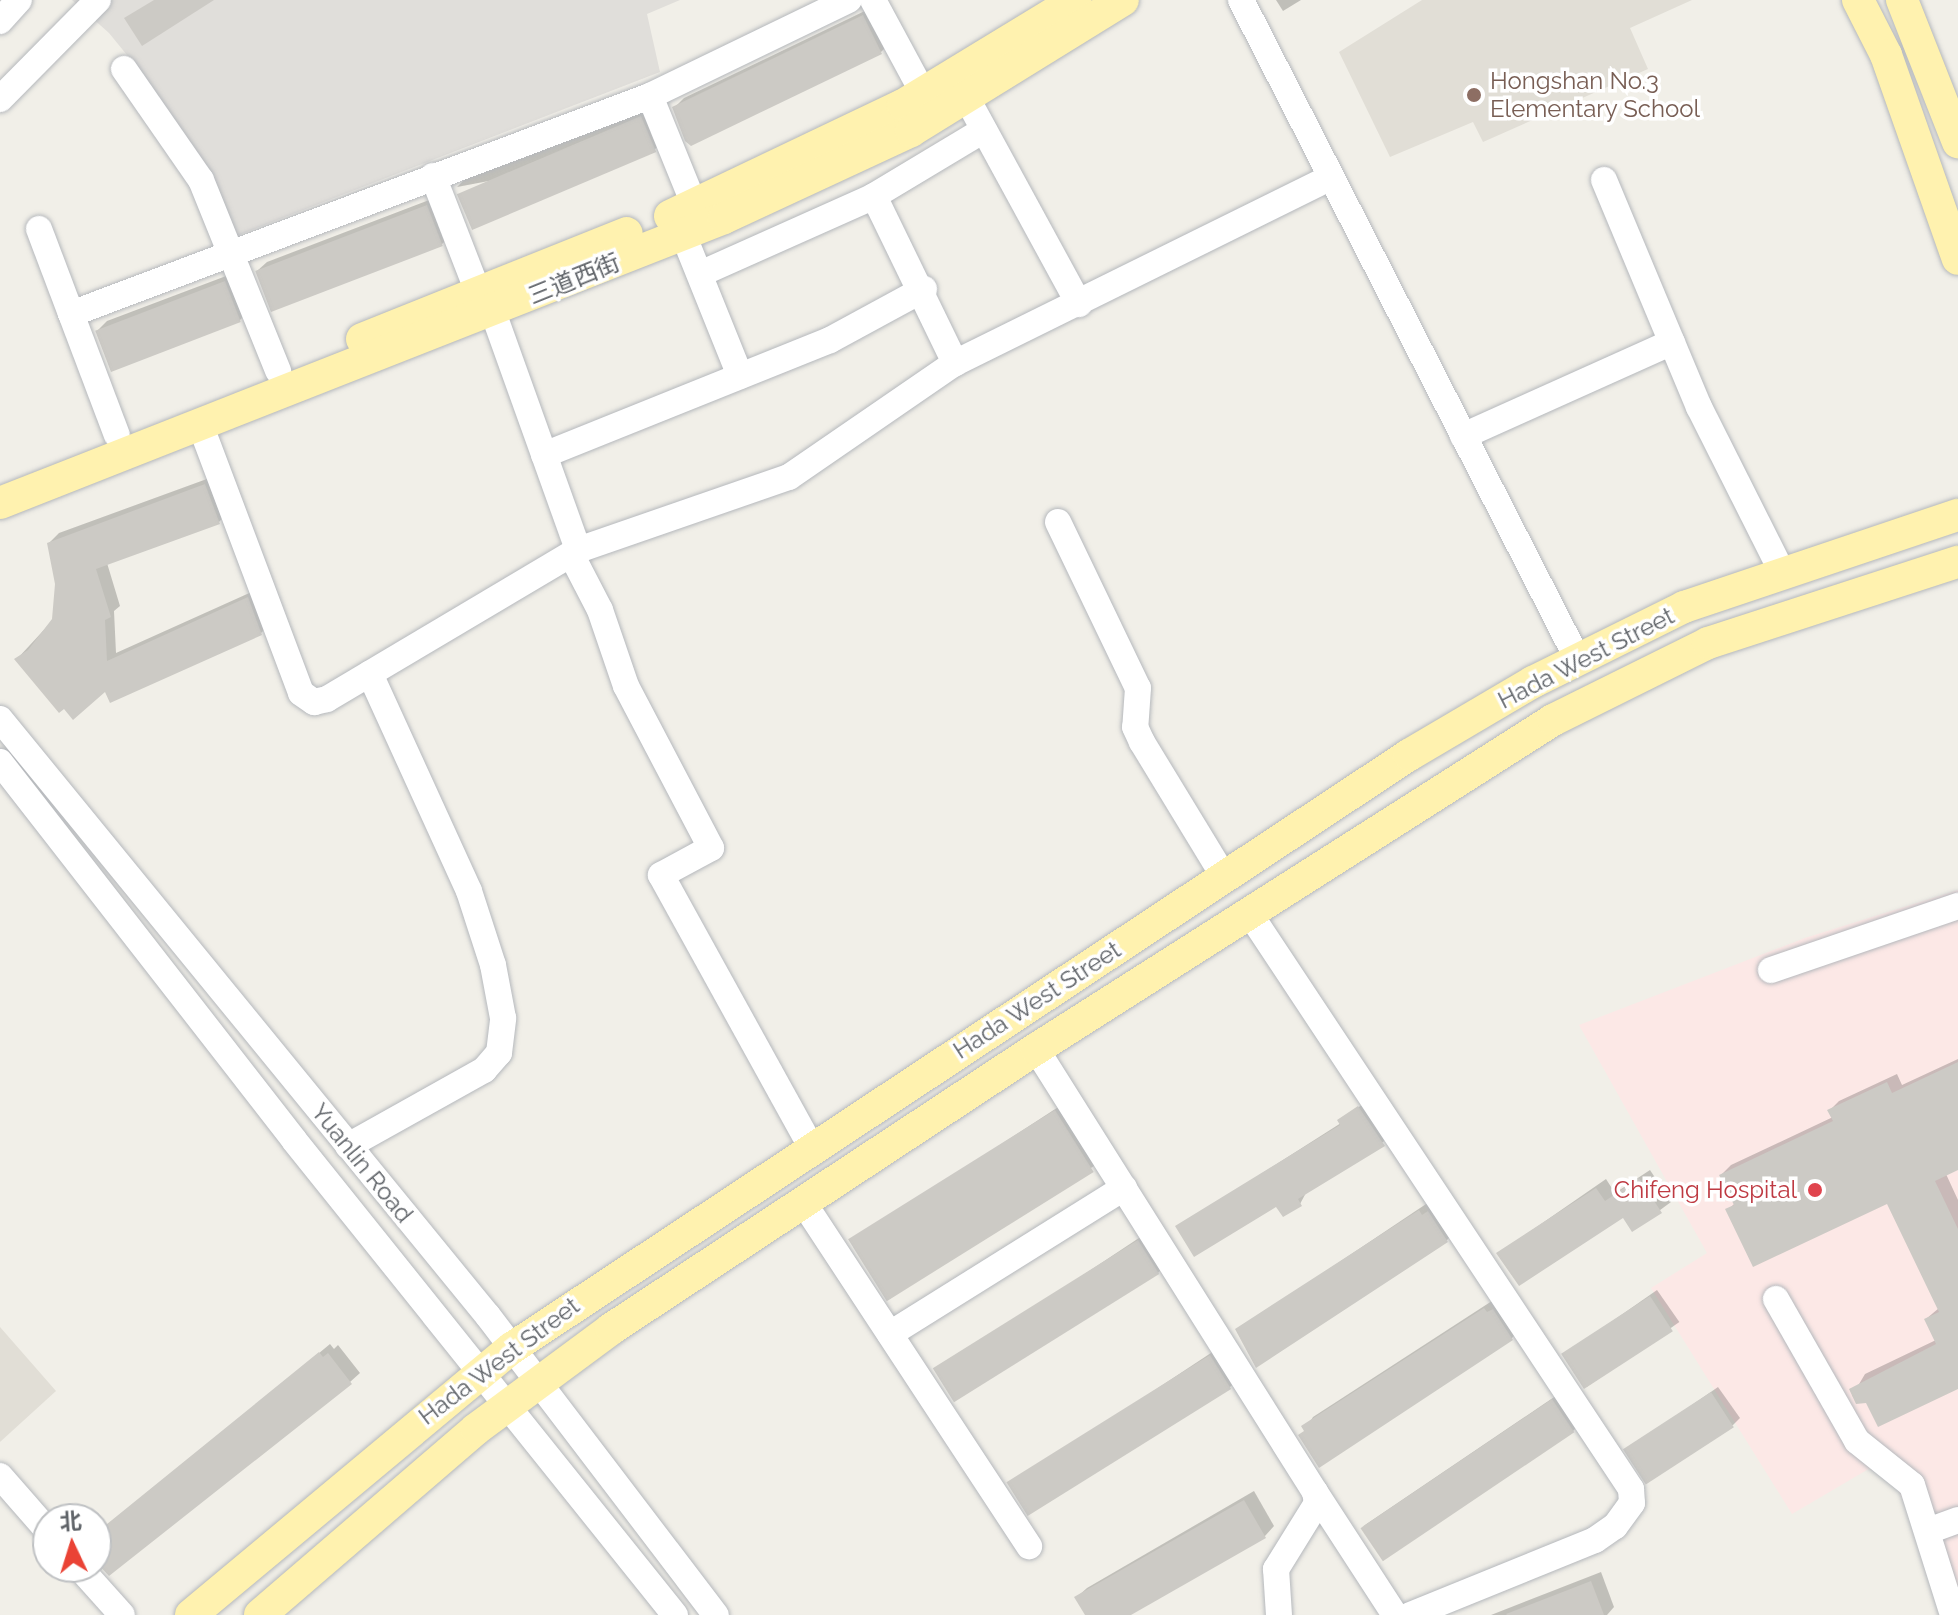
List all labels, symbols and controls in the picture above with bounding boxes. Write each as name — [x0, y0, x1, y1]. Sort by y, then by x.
place label: Hongshan No.3 Elementary School — [1490, 67, 1701, 123]
marker: Hongshan No.3 Elementary School — [1465, 86, 1483, 104]
street label: 三道西街 — [524, 248, 624, 310]
street label: Hada West Street — [1493, 601, 1679, 715]
street label: Hada West Street — [948, 935, 1126, 1065]
street label: Yuanlin Road — [305, 1098, 419, 1228]
place label: Chifeng Hospital — [1614, 1176, 1797, 1204]
marker: Chifeng Hospital — [1804, 1179, 1826, 1201]
street label: Hada West Street — [413, 1291, 585, 1431]
north arrow — [32, 1503, 112, 1583]
text: 北 — [59, 1507, 82, 1535]

